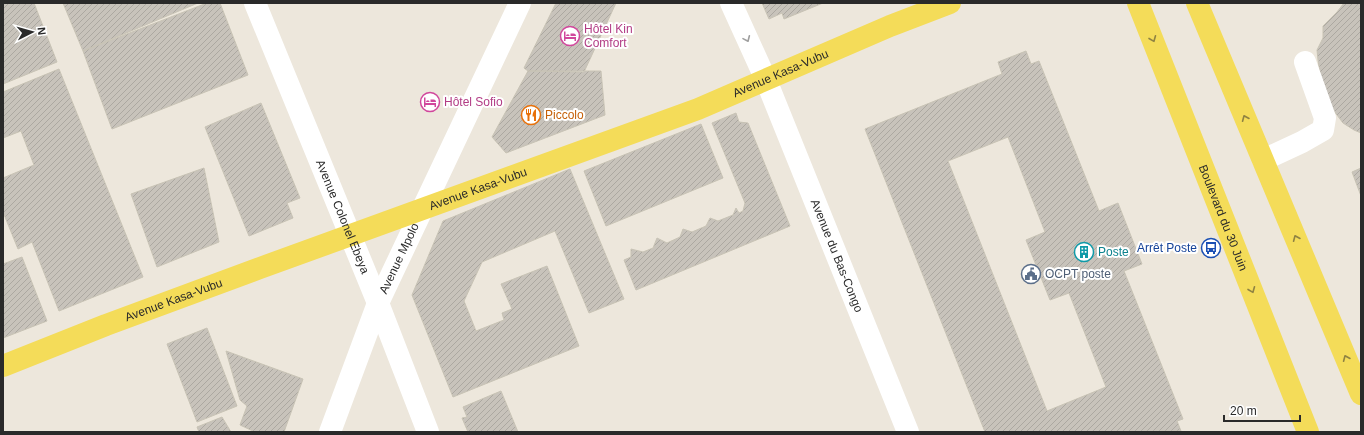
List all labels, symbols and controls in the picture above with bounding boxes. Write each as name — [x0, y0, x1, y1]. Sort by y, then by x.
north arrow — [12, 12, 52, 52]
place label: Hôtel Kin Comfort — [584, 22, 633, 50]
hotel icon: Hôtel Kin Comfort — [559, 25, 581, 47]
text: N — [36, 26, 48, 36]
one-way arrow — [743, 35, 751, 42]
one-way arrow — [1148, 36, 1156, 43]
street label: Avenue Kasa-Vubu — [731, 46, 831, 100]
hotel icon: Hôtel Sofio — [419, 91, 441, 113]
place label: Hôtel Sofio — [444, 95, 503, 109]
restaurant icon: Piccolo — [520, 104, 542, 126]
place label: Piccolo — [545, 108, 584, 122]
one-way arrow — [1242, 114, 1250, 122]
street label: Avenue Colonel Ebeya — [313, 158, 372, 276]
street label: Boulevard du 30 Juin — [1196, 163, 1250, 273]
street label: Avenue Kasa-Vubu — [427, 165, 529, 213]
street label: Avenue du Bas-Congo — [808, 197, 866, 315]
street label: Avenue Mpolo — [376, 220, 422, 296]
one-way arrow — [1292, 234, 1300, 241]
bus stop icon: Arrêt Poste — [1200, 237, 1222, 259]
building icon: Poste — [1073, 241, 1095, 263]
place label: Arrêt Poste — [1137, 241, 1197, 255]
place label: Poste — [1098, 245, 1129, 259]
public building icon: OCPT poste — [1020, 263, 1042, 285]
place label: OCPT poste — [1045, 267, 1111, 281]
street label: Avenue Kasa-Vubu — [123, 276, 224, 324]
one-way arrow — [1247, 287, 1255, 294]
one-way arrow — [1343, 354, 1351, 362]
scale bar — [1224, 397, 1300, 423]
text: 20 m — [1230, 404, 1257, 418]

